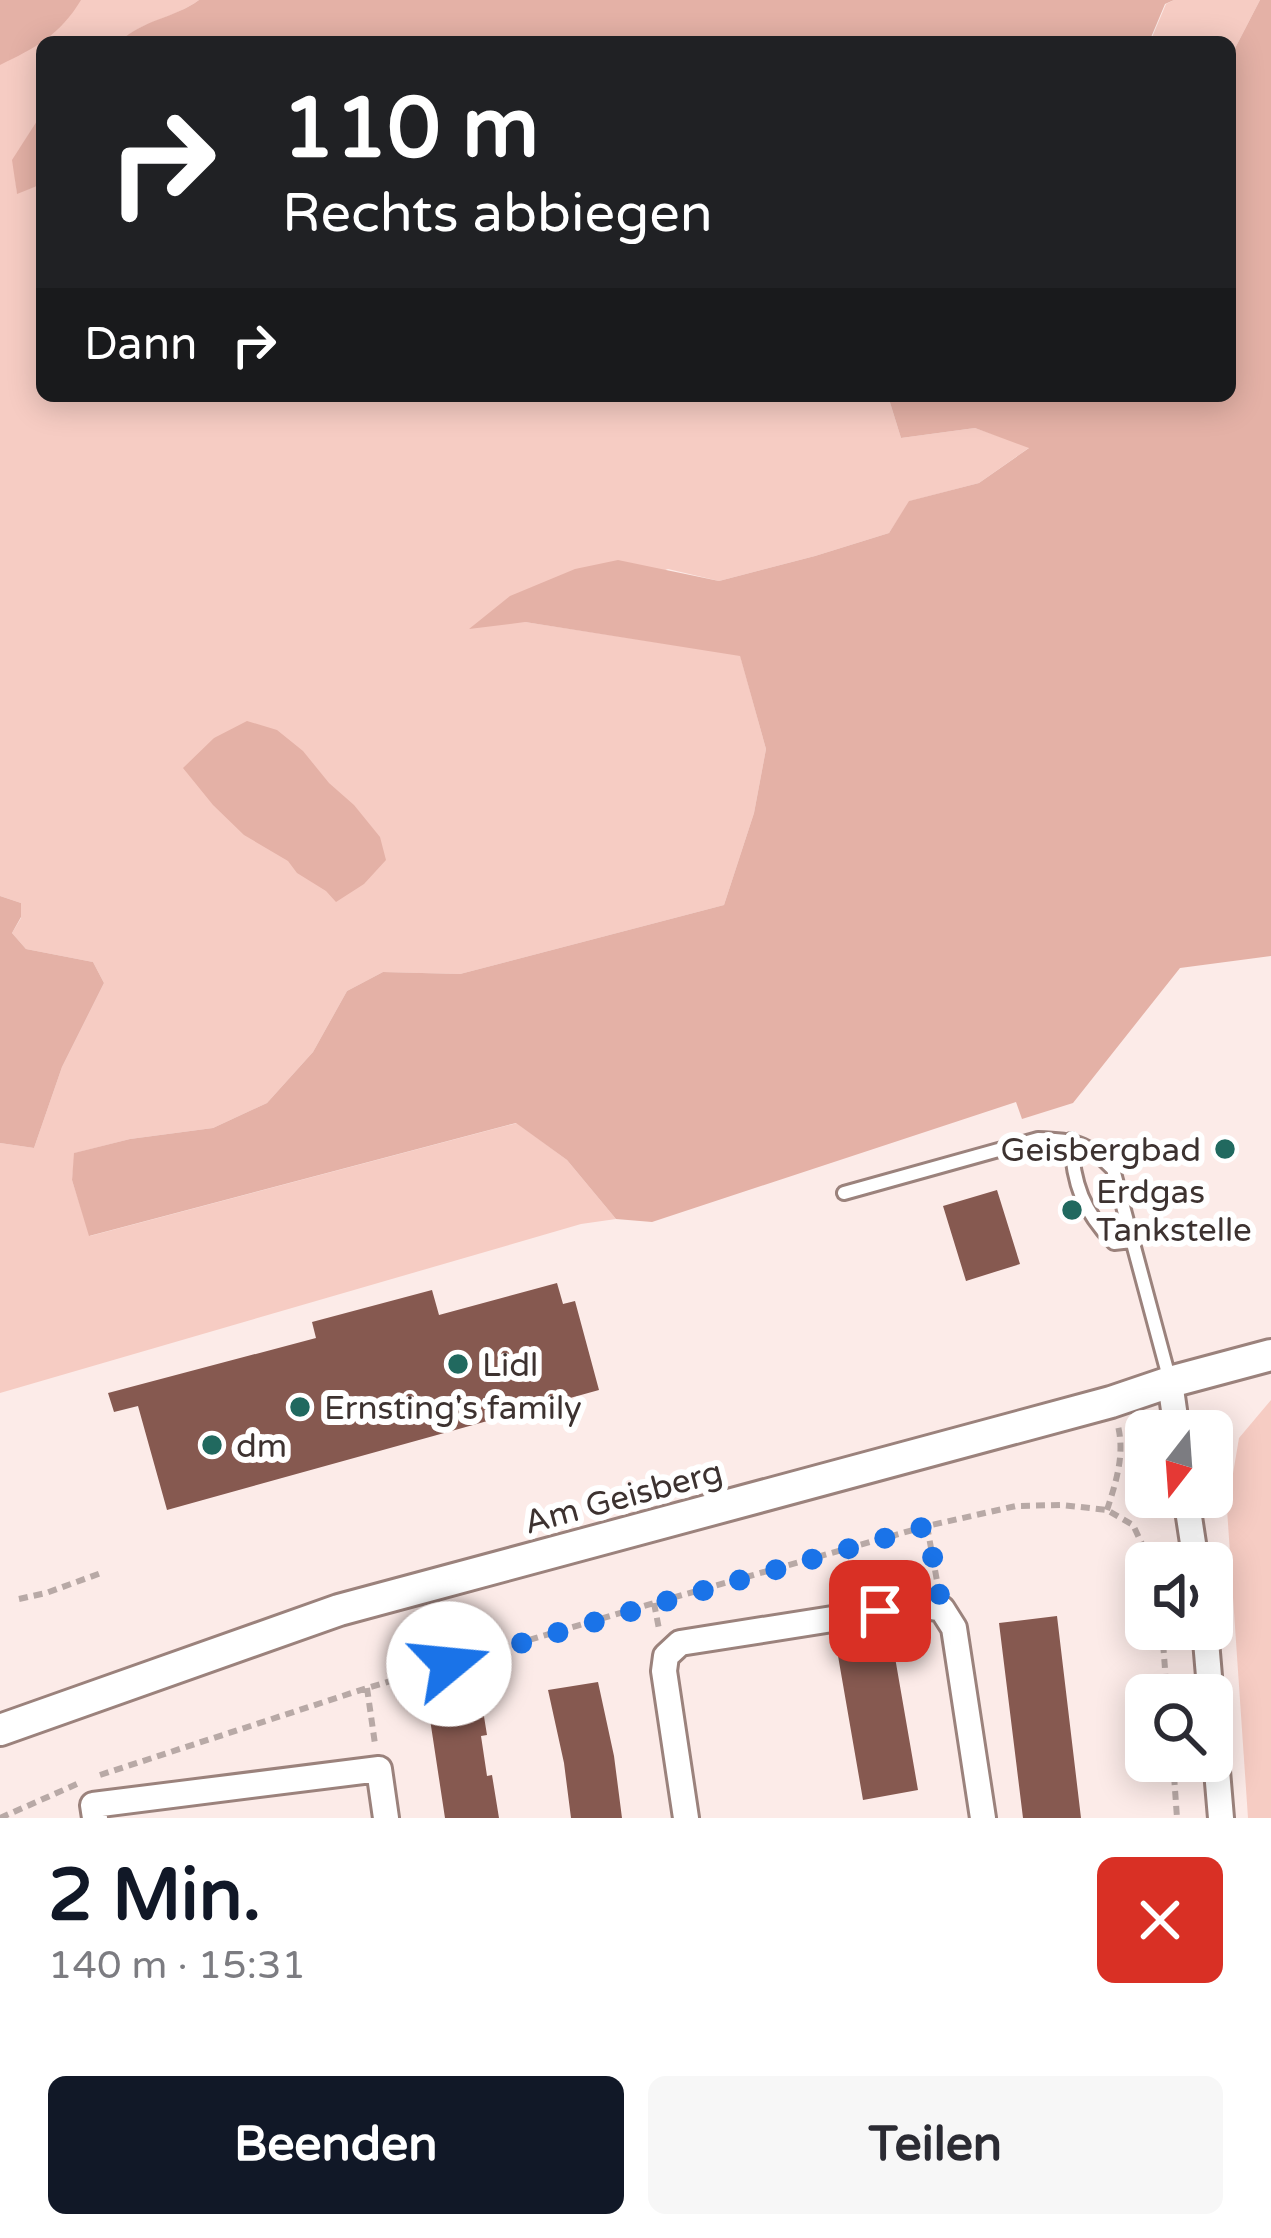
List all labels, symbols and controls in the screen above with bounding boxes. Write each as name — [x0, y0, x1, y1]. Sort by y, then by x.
text: 110 m — [282, 79, 539, 180]
icon: right — [84, 84, 240, 240]
text: Rechts abbiegen — [282, 181, 713, 246]
icon: right — [221, 312, 287, 378]
text: Dann — [84, 318, 197, 372]
place label: Geisbergbad — [1001, 1131, 1201, 1170]
marker: Geisbergbad — [1212, 1136, 1238, 1162]
place label: Erdgas Tankstelle — [1096, 1173, 1252, 1250]
marker: Erdgas Tankstelle — [1059, 1197, 1085, 1223]
place label: Lidl — [482, 1346, 538, 1385]
marker: Lidl — [445, 1351, 471, 1377]
place label: Ernsting's family — [324, 1389, 582, 1428]
marker: Ernsting's family — [287, 1394, 313, 1420]
north arrow — [1125, 1410, 1233, 1518]
map controls — [1125, 1410, 1233, 1782]
place label: dm — [236, 1427, 287, 1466]
marker: dm — [199, 1432, 225, 1458]
street label: Am Geisberg — [520, 1452, 727, 1543]
button: sound — [1125, 1542, 1233, 1650]
pin — [829, 1560, 931, 1662]
icon: arrive — [847, 1578, 913, 1644]
position arrow — [386, 1601, 512, 1727]
button: search — [1125, 1674, 1233, 1782]
text: 2 Min. — [48, 1853, 261, 1940]
button: close — [1097, 1857, 1223, 1983]
text: 140 m · 15:31 — [48, 1942, 306, 1989]
button: Beenden — [48, 2076, 624, 2214]
button: Teilen — [648, 2076, 1223, 2214]

